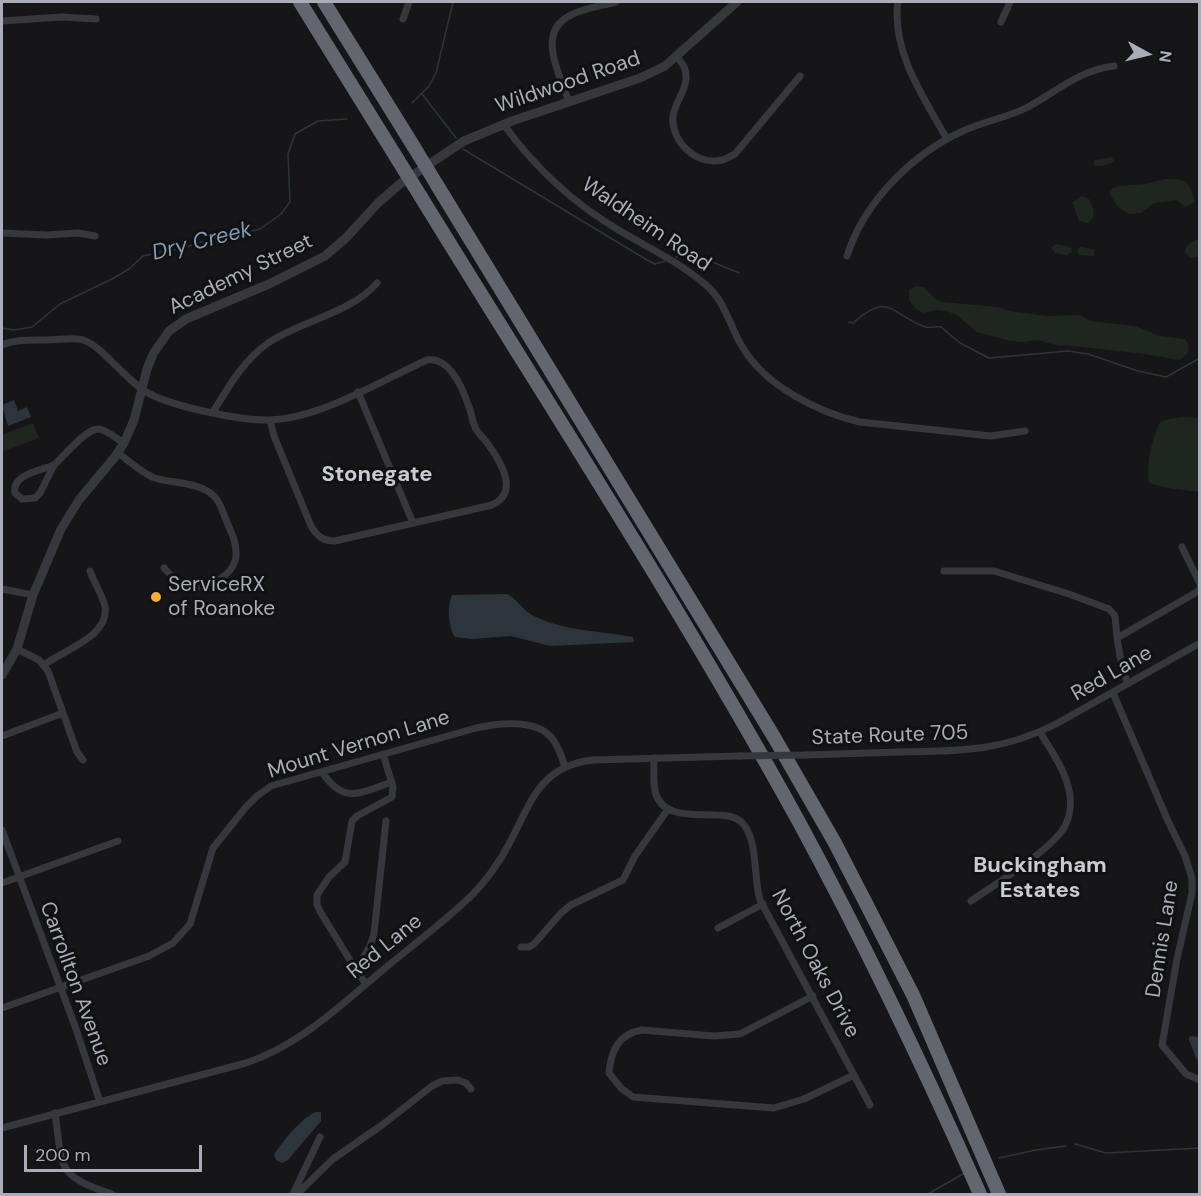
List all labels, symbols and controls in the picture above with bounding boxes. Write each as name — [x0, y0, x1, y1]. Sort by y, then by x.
north arrow — [1117, 24, 1177, 84]
street label: Wildwood Road — [492, 46, 644, 120]
text: N — [1154, 49, 1177, 64]
street label: Waldheim Road — [576, 172, 716, 278]
water label: Dry Creek — [149, 217, 255, 267]
street label: Academy Street — [165, 229, 317, 321]
district label: Stonegate — [322, 462, 432, 488]
place label: ServiceRX of Roanoke — [168, 572, 275, 622]
marker: ServiceRX of Roanoke — [149, 590, 163, 604]
street label: Red Lane — [1067, 641, 1157, 707]
street label: Mount Vernon Lane — [265, 705, 453, 785]
street label: State Route 705 — [811, 721, 969, 751]
district label: Buckingham Estates — [973, 853, 1107, 904]
street label: Dennis Lane — [1141, 879, 1185, 999]
street label: North Oaks Drive — [765, 886, 865, 1042]
street label: Carrollton Avenue — [34, 898, 116, 1070]
street label: Red Lane — [342, 909, 428, 985]
scale bar — [27, 1133, 206, 1171]
text: 200 m — [35, 1143, 91, 1167]

